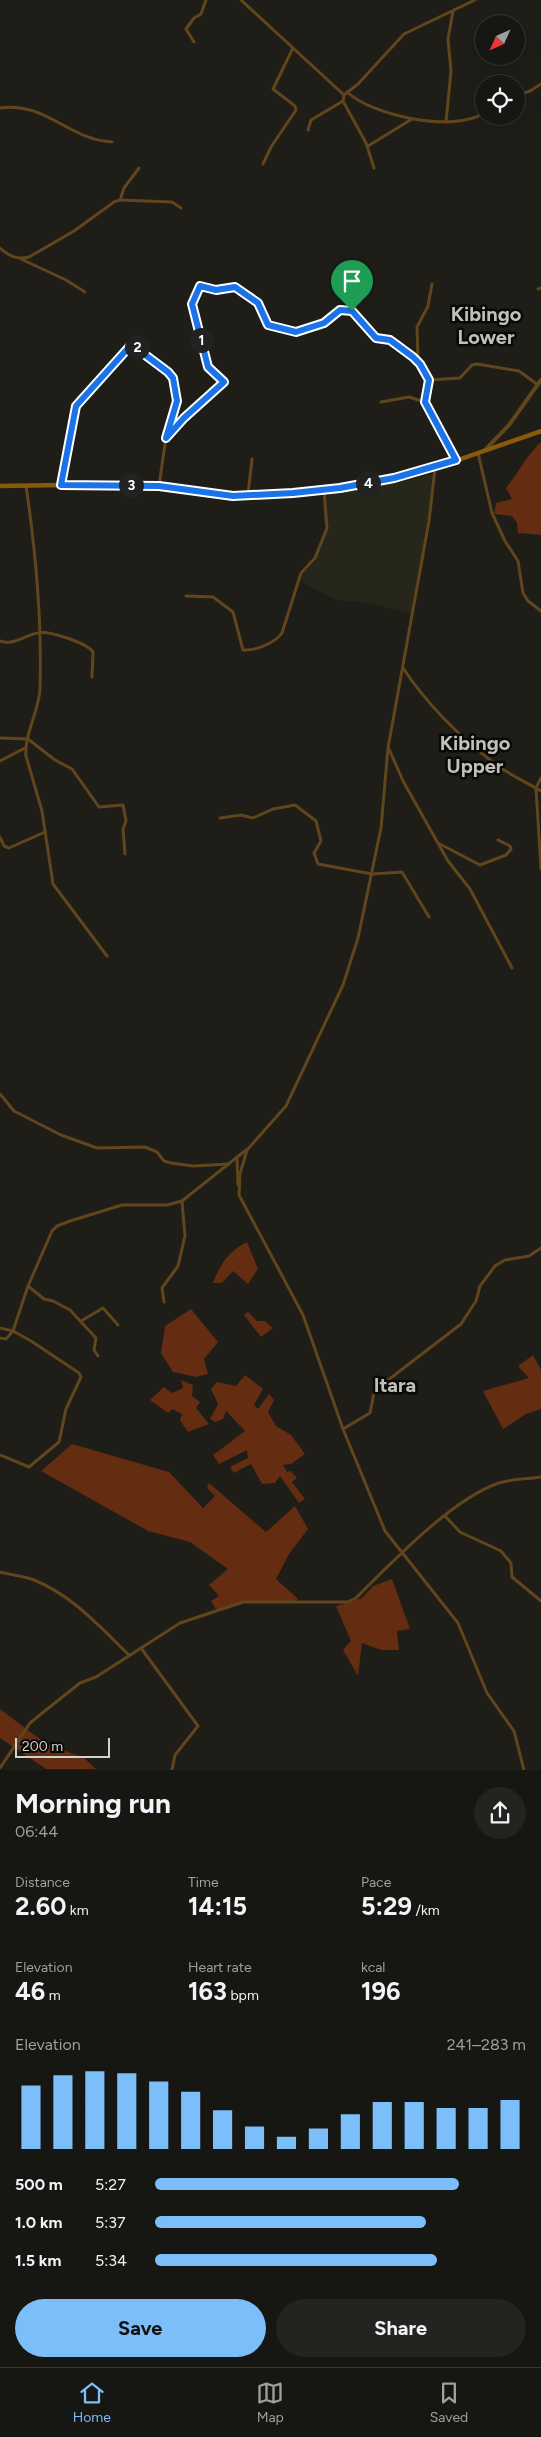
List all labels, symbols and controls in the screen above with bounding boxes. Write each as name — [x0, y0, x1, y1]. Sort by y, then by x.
north arrow — [475, 15, 525, 65]
map controls — [475, 15, 525, 125]
button: locate — [475, 75, 525, 125]
pin — [331, 260, 373, 311]
icon: arrive — [338, 267, 366, 295]
district label: Kibingo Lower — [451, 302, 522, 349]
pin: 1 — [188, 328, 214, 352]
text: 1 — [199, 332, 204, 349]
pin: 2 — [124, 334, 150, 360]
text: 2 — [133, 339, 142, 356]
pin: 4 — [356, 470, 380, 496]
pin: 3 — [118, 472, 144, 498]
text: 4 — [364, 475, 373, 492]
text: 3 — [128, 477, 135, 494]
district label: Kibingo Upper — [440, 731, 511, 778]
district label: Itara — [374, 1373, 416, 1397]
scale bar — [15, 1734, 110, 1758]
text: 200 m — [22, 1738, 63, 1755]
text: Morning run — [15, 1786, 171, 1820]
button: share — [474, 1787, 526, 1839]
text: 06:44 — [15, 1822, 58, 1841]
text: Distance — [15, 1874, 70, 1891]
text: Time — [188, 1874, 219, 1891]
text: Pace — [361, 1874, 391, 1891]
text: 2.60 — [15, 1891, 66, 1921]
text: 14:15 — [188, 1891, 247, 1921]
text: 5:29 — [361, 1891, 412, 1921]
text: km — [66, 1902, 89, 1919]
text: /km — [412, 1902, 440, 1919]
text: Elevation — [15, 1959, 73, 1976]
text: Heart rate — [188, 1959, 252, 1976]
text: kcal — [361, 1959, 385, 1976]
text: 46 — [15, 1976, 45, 2006]
text: 163 — [188, 1976, 227, 2006]
text: 196 — [361, 1976, 401, 2006]
text: m — [45, 1987, 61, 2004]
text: bpm — [227, 1987, 259, 2004]
text: Elevation — [15, 2035, 81, 2054]
text: 241–283 m — [447, 2035, 526, 2054]
text: 500 m — [15, 2175, 63, 2194]
text: 5:27 — [95, 2175, 126, 2194]
text: 1.0 km — [15, 2213, 62, 2232]
text: 5:37 — [95, 2213, 126, 2232]
text: 1.5 km — [15, 2251, 61, 2270]
text: 5:34 — [95, 2251, 127, 2270]
button: Save — [15, 2299, 266, 2357]
button: Share — [276, 2299, 526, 2357]
tab: Home — [73, 2379, 111, 2426]
tab: Map — [256, 2379, 284, 2426]
tab: Saved — [430, 2379, 468, 2426]

